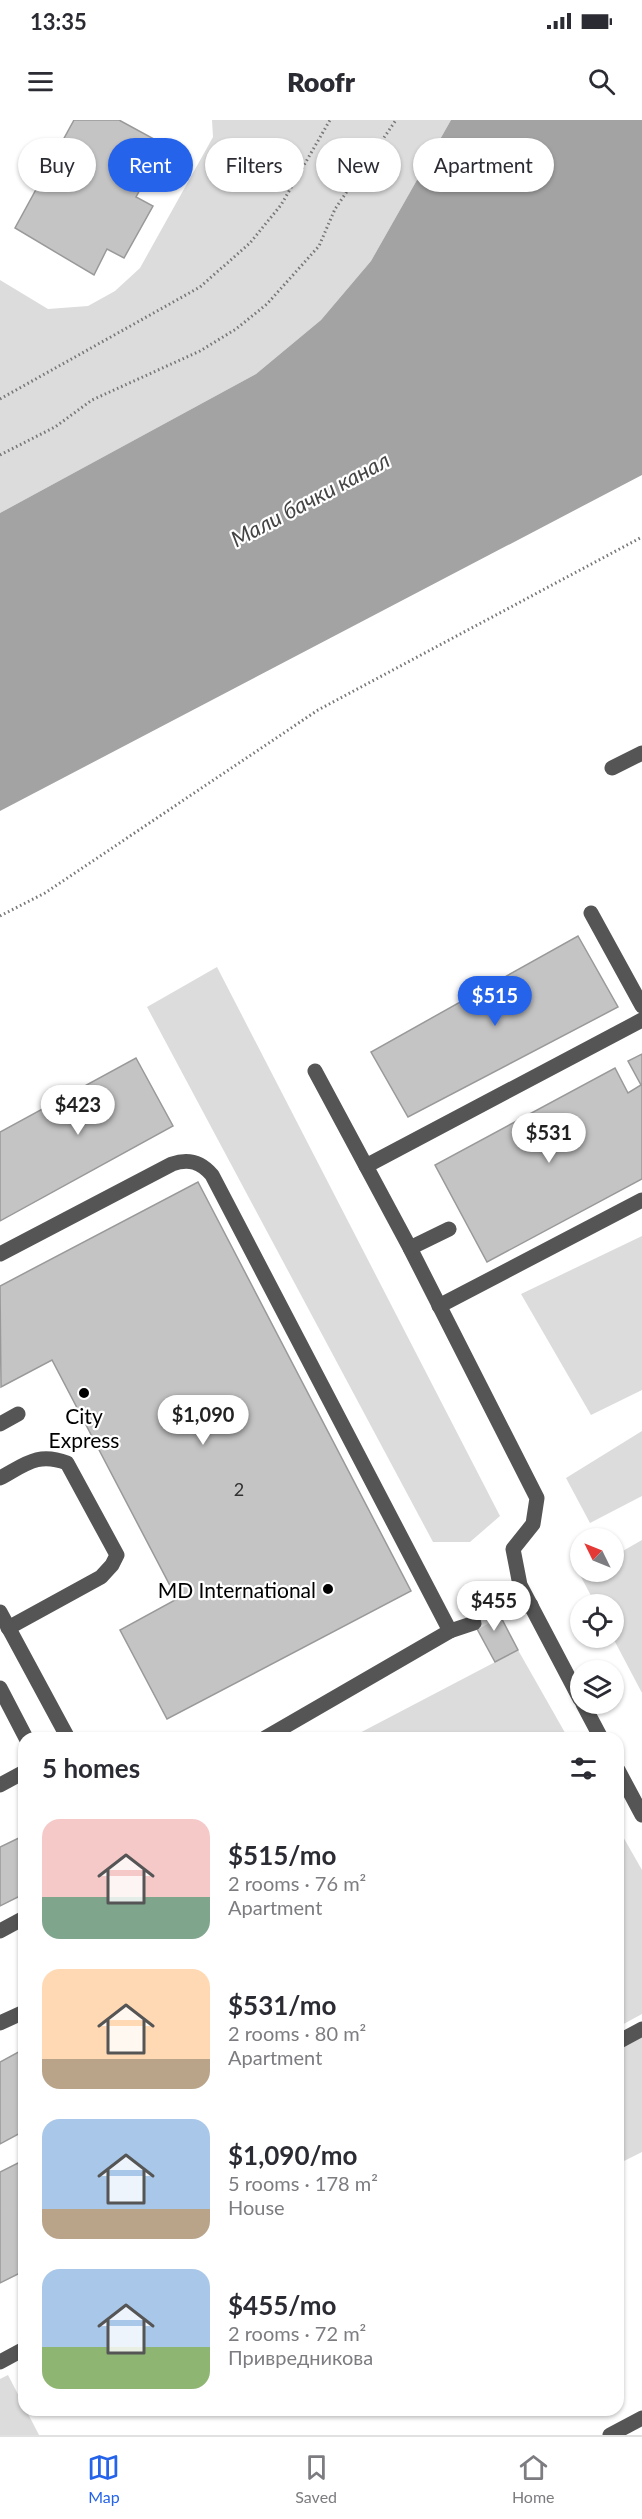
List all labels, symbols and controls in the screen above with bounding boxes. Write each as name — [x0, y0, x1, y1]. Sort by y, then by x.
text: 13:35 — [30, 8, 87, 35]
icon: menu — [24, 65, 57, 98]
text: Roofr — [287, 65, 355, 98]
icon: search — [585, 65, 618, 98]
chip: Buy — [18, 138, 96, 192]
chip: Rent — [108, 138, 193, 192]
chip: Filters — [205, 138, 304, 192]
chip: New — [316, 138, 401, 192]
chip: Apartment — [413, 138, 554, 192]
water label: Мали бачки канал — [226, 446, 394, 552]
pin: $515 — [459, 976, 531, 1027]
text: $515 — [472, 983, 518, 1007]
pin: $423 — [42, 1085, 114, 1136]
text: $423 — [55, 1092, 101, 1116]
pin: $531 — [513, 1113, 585, 1164]
text: $531 — [526, 1120, 572, 1144]
marker: City Express — [77, 1386, 91, 1400]
pin: $1,090 — [154, 1395, 252, 1446]
text: $1,090 — [172, 1402, 234, 1426]
place label: City Express — [49, 1403, 119, 1452]
house number: 2 — [234, 1478, 244, 1500]
north arrow — [570, 1528, 624, 1582]
map controls — [570, 1528, 624, 1714]
place label: MD International — [158, 1577, 316, 1602]
pin: $455 — [458, 1581, 530, 1632]
marker: MD International — [321, 1582, 335, 1596]
text: $455 — [471, 1588, 517, 1612]
button: locate — [570, 1594, 624, 1648]
button: layers — [570, 1660, 624, 1714]
text: 5 homes — [42, 1752, 140, 1784]
icon: filters — [567, 1752, 600, 1785]
text: $515/mo — [228, 1839, 336, 1871]
icon: home — [90, 1843, 162, 1915]
text: 2 rooms · 76 m² — [228, 1871, 366, 1895]
text: Apartment — [228, 1895, 322, 1919]
text: $531/mo — [228, 1989, 336, 2021]
icon: home — [90, 1993, 162, 2065]
text: 2 rooms · 80 m² — [228, 2021, 366, 2045]
text: Apartment — [228, 2045, 322, 2069]
text: $1,090/mo — [228, 2139, 358, 2171]
icon: home — [90, 2143, 162, 2215]
text: 5 rooms · 178 m² — [228, 2171, 378, 2195]
text: House — [228, 2195, 285, 2219]
text: $455/mo — [228, 2289, 336, 2321]
icon: home — [90, 2293, 162, 2365]
text: 2 rooms · 72 m² — [228, 2321, 366, 2345]
text: Привредникова — [228, 2345, 373, 2369]
tab: Map — [87, 2451, 120, 2506]
tab: Saved — [295, 2451, 337, 2506]
tab: Home — [512, 2451, 555, 2506]

